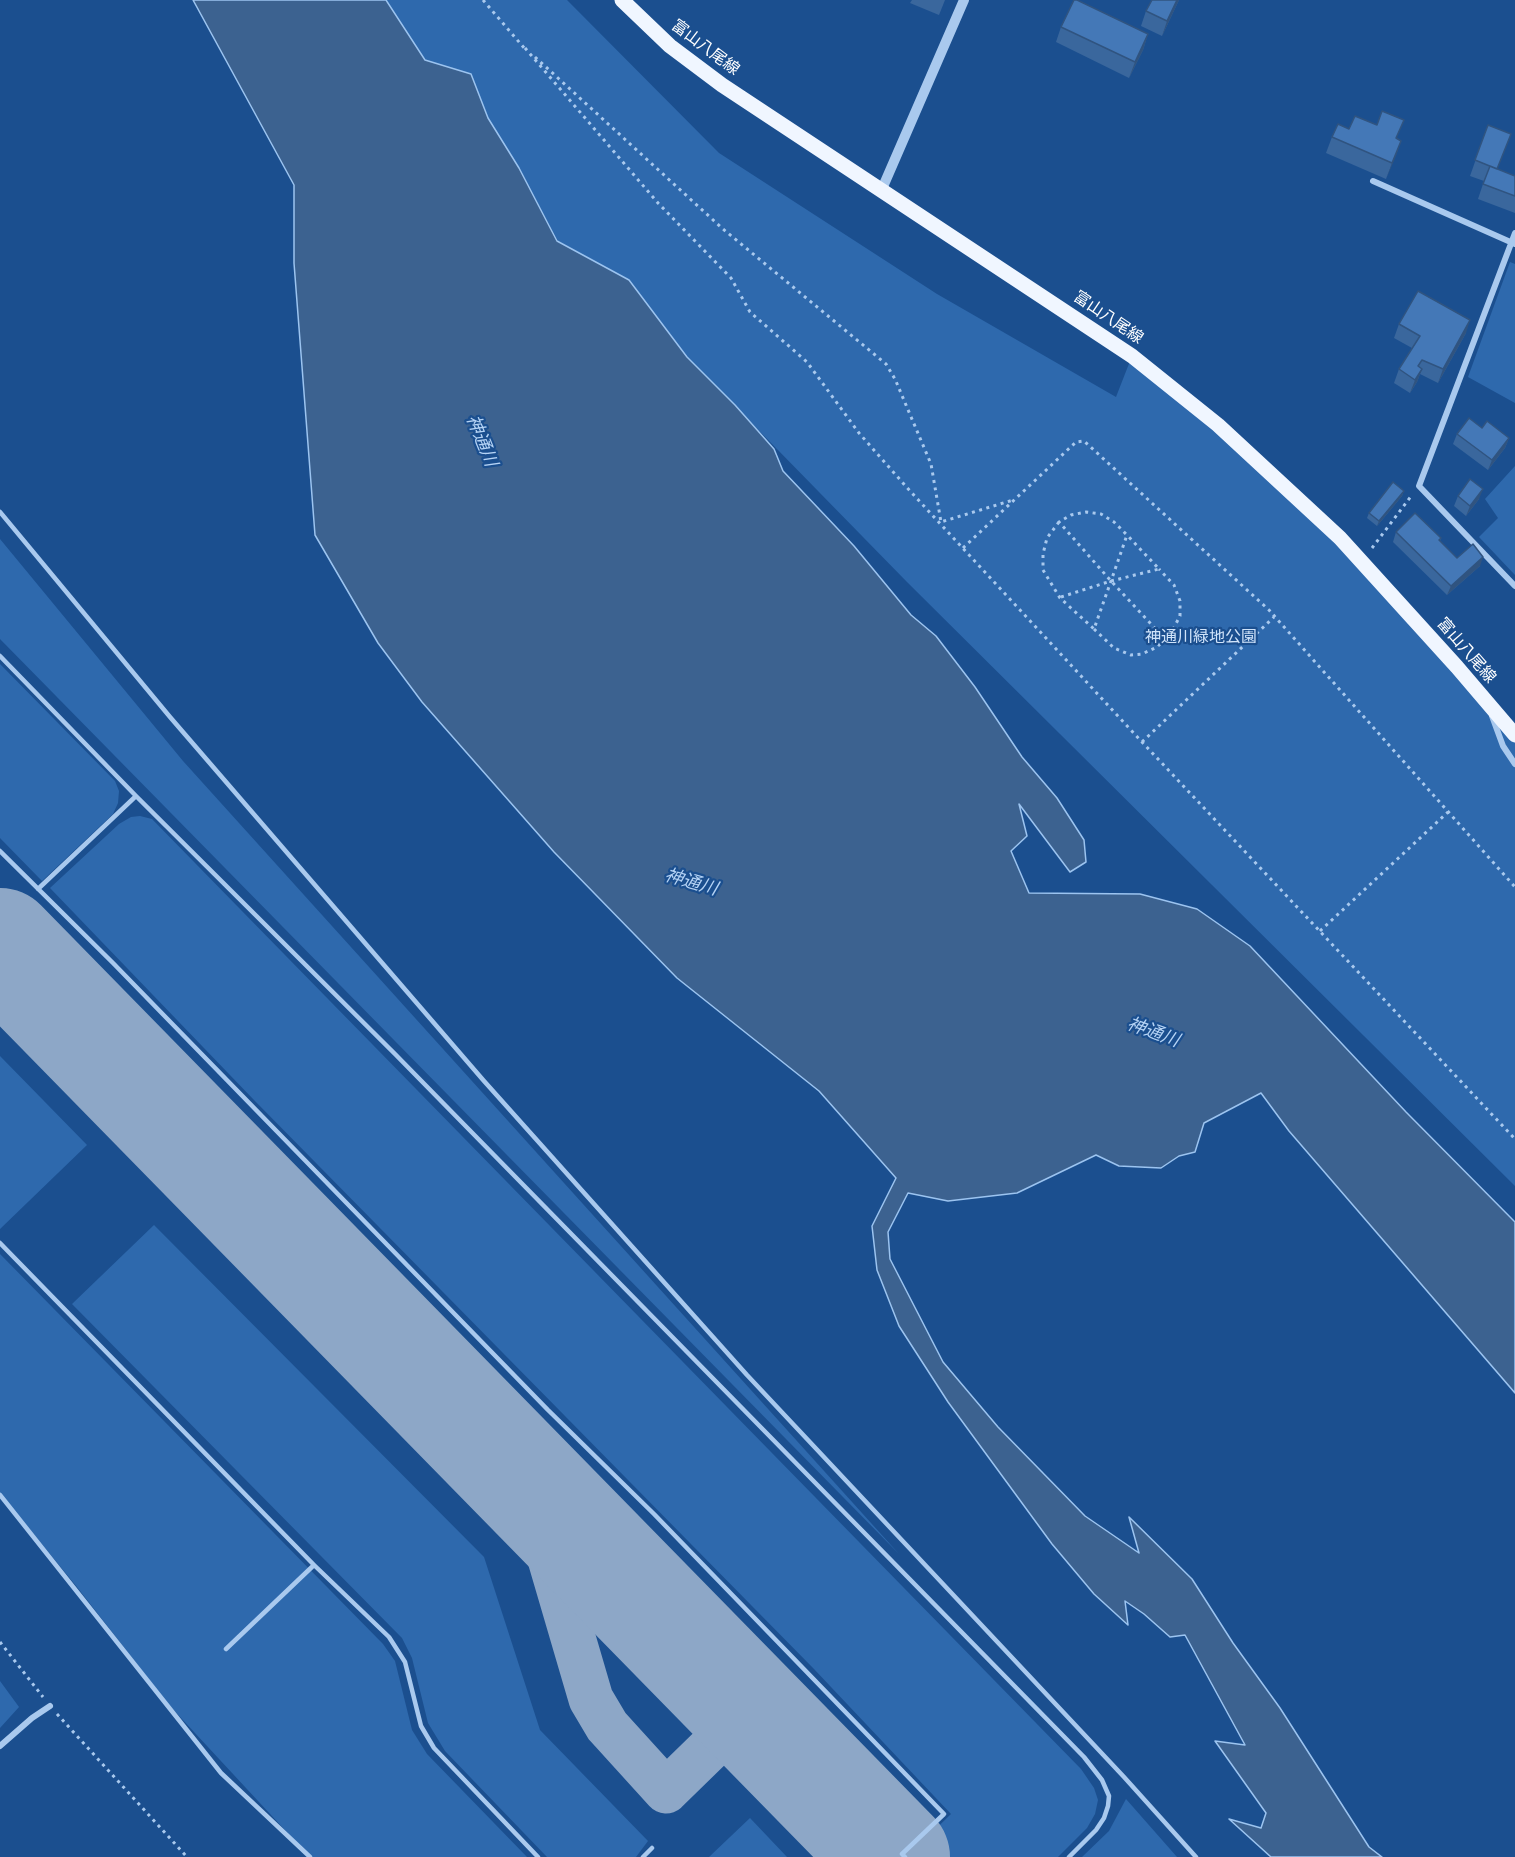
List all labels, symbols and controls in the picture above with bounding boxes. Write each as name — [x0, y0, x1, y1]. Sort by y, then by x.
street label: 富山八尾線 — [667, 16, 743, 80]
street label: 富山八尾線 — [1069, 288, 1147, 348]
water label: 神通川 — [461, 412, 501, 470]
street label: 富山八尾線 — [1433, 615, 1499, 687]
park label: 神通川緑地公園 — [1145, 628, 1257, 648]
water label: 神通川 — [662, 865, 720, 901]
water label: 神通川 — [1124, 1014, 1182, 1052]

